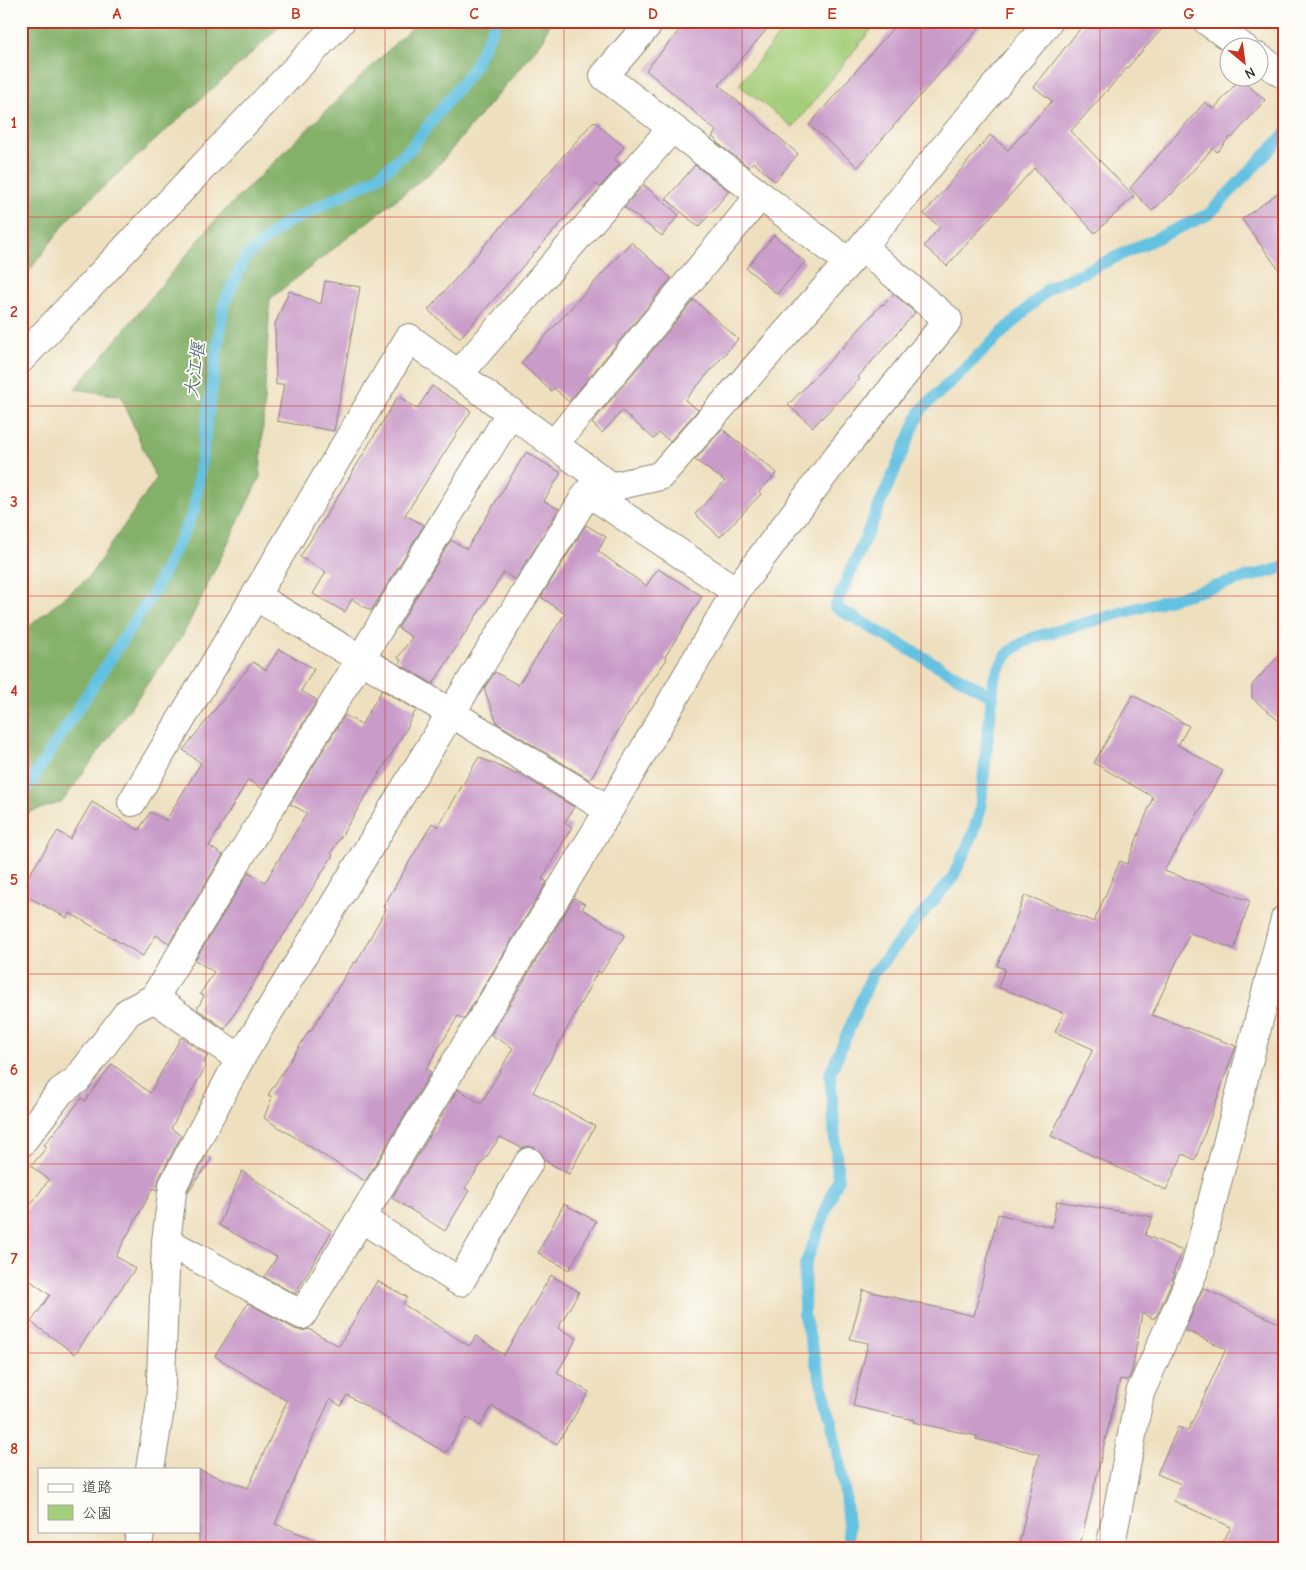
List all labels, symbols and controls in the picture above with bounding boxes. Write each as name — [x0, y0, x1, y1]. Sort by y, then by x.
text: A — [113, 5, 122, 23]
text: B — [291, 5, 301, 23]
text: C — [469, 5, 479, 23]
text: D — [648, 5, 658, 23]
text: E — [827, 5, 837, 23]
text: F — [1005, 5, 1015, 23]
text: G — [1183, 5, 1195, 23]
north arrow — [1218, 38, 1268, 88]
text: N — [1242, 63, 1258, 83]
text: 1 — [11, 114, 17, 132]
text: 2 — [10, 303, 18, 321]
water label: 大江堰 — [180, 338, 210, 400]
text: 3 — [10, 493, 18, 511]
text: 4 — [10, 682, 18, 700]
text: 5 — [10, 871, 18, 889]
text: 6 — [10, 1061, 18, 1079]
text: 7 — [10, 1250, 18, 1268]
text: 8 — [10, 1440, 18, 1458]
legend — [38, 1468, 200, 1532]
text: 道路 — [82, 1478, 112, 1496]
text: 公園 — [82, 1504, 112, 1522]

